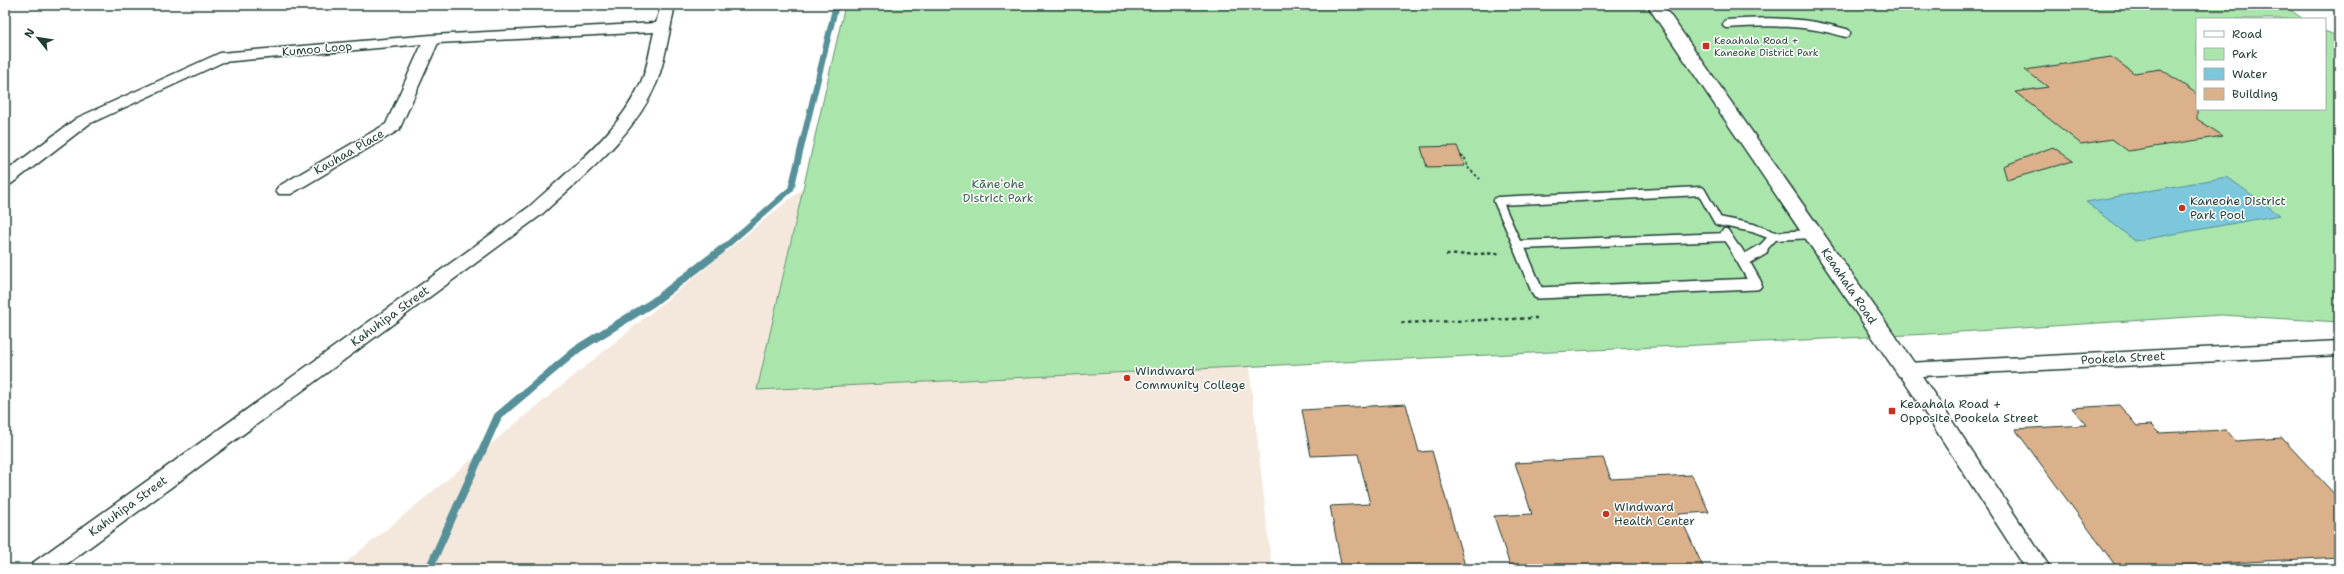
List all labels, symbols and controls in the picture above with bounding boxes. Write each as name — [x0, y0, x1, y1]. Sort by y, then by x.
north arrow — [18, 18, 58, 58]
legend — [2196, 18, 2326, 110]
text: N — [21, 25, 39, 41]
text: Road — [2232, 26, 2263, 42]
place label: Keaahala Road + Kaneohe District Park — [1714, 34, 1819, 59]
street label: Kumoo Loop — [281, 38, 353, 60]
marker: Keaahala Road + Kaneohe District Park — [1701, 41, 1711, 51]
text: Park — [2232, 46, 2258, 62]
text: Water — [2232, 66, 2268, 82]
text: Building — [2232, 86, 2278, 102]
street label: Kauhaa Place — [311, 125, 387, 179]
park label: Kāneʻohe District Park — [962, 176, 1034, 206]
place label: Kaneohe District Park Pool — [2190, 193, 2286, 223]
marker: Kaneohe District Park Pool — [2177, 203, 2187, 213]
street label: Keaahala Road — [1818, 245, 1881, 328]
street label: Kahuhipa Street — [348, 282, 432, 350]
street label: Pookela Street — [2080, 348, 2166, 368]
place label: Windward Community College — [1135, 363, 1246, 393]
marker: Windward Community College — [1122, 373, 1132, 383]
place label: Keaahala Road + Opposite Pookela Street — [1900, 396, 2039, 426]
marker: Keaahala Road + Opposite Pookela Street — [1887, 406, 1897, 416]
street label: Kahuhipa Street — [86, 472, 170, 540]
place label: Windward Health Center — [1614, 499, 1695, 529]
marker: Windward Health Center — [1601, 509, 1611, 519]

